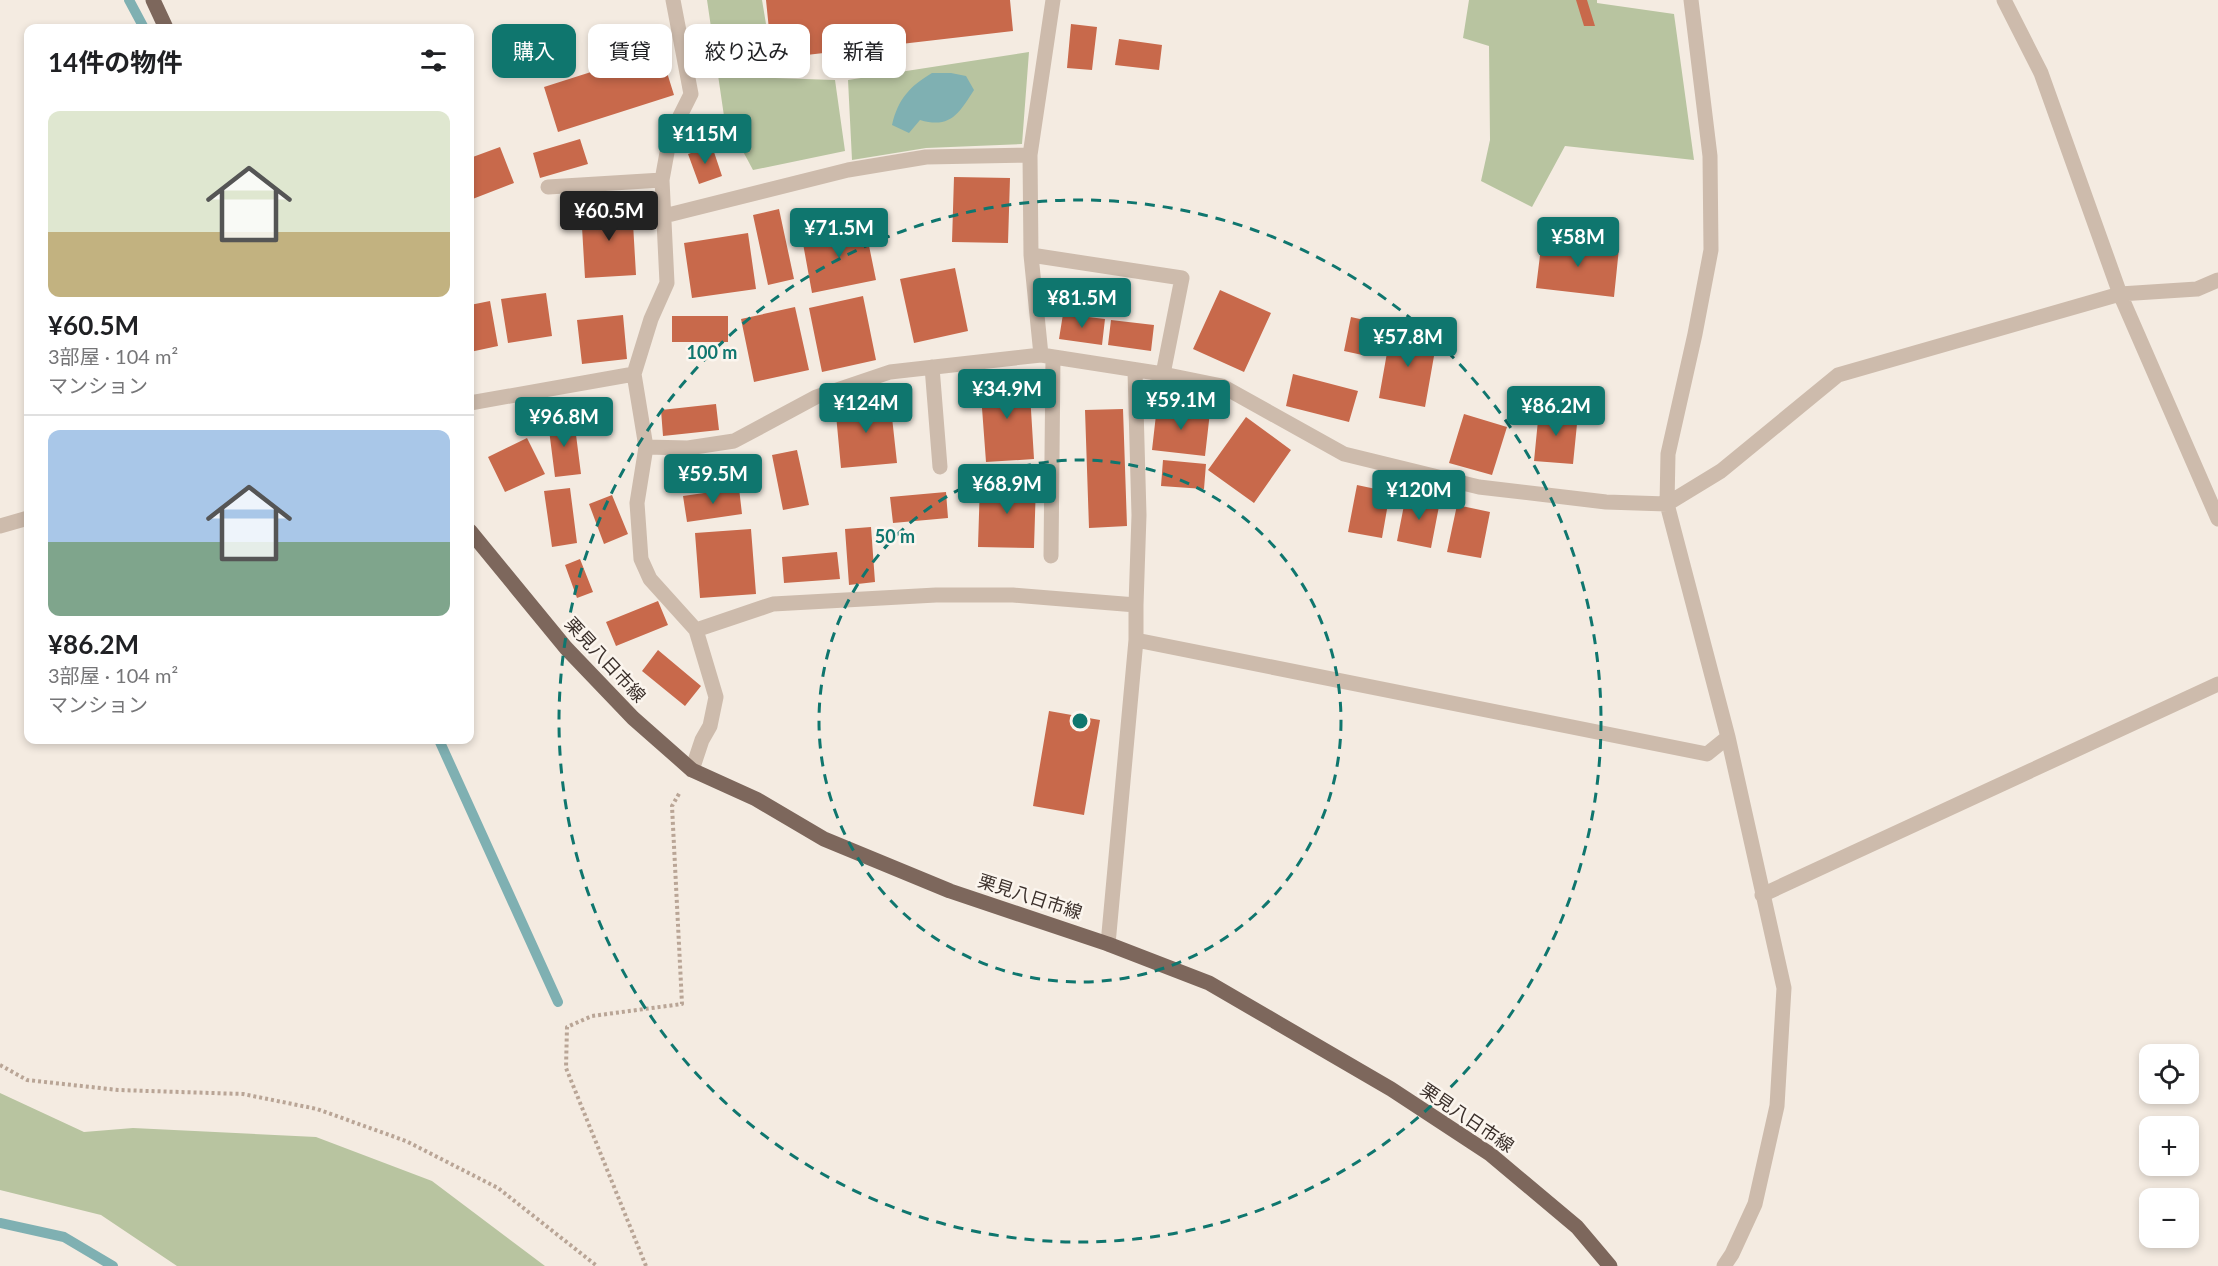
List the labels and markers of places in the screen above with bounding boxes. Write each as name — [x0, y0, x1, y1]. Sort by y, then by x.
pin: ¥115M — [663, 114, 747, 165]
pin: ¥60.5M — [560, 191, 658, 242]
pin: ¥71.5M — [790, 208, 888, 259]
pin: ¥58M — [1542, 217, 1614, 268]
pin: ¥81.5M — [1033, 278, 1131, 329]
pin: ¥57.8M — [1359, 317, 1457, 368]
pin: ¥34.9M — [958, 369, 1056, 420]
pin: ¥59.1M — [1132, 380, 1230, 431]
pin: ¥124M — [824, 383, 908, 434]
pin: ¥86.2M — [1507, 386, 1605, 437]
pin: ¥96.8M — [515, 397, 613, 448]
pin: ¥59.5M — [664, 454, 762, 505]
pin: ¥68.9M — [958, 464, 1056, 515]
pin: ¥120M — [1377, 470, 1461, 521]
centre of rings — [1070, 711, 1090, 731]

